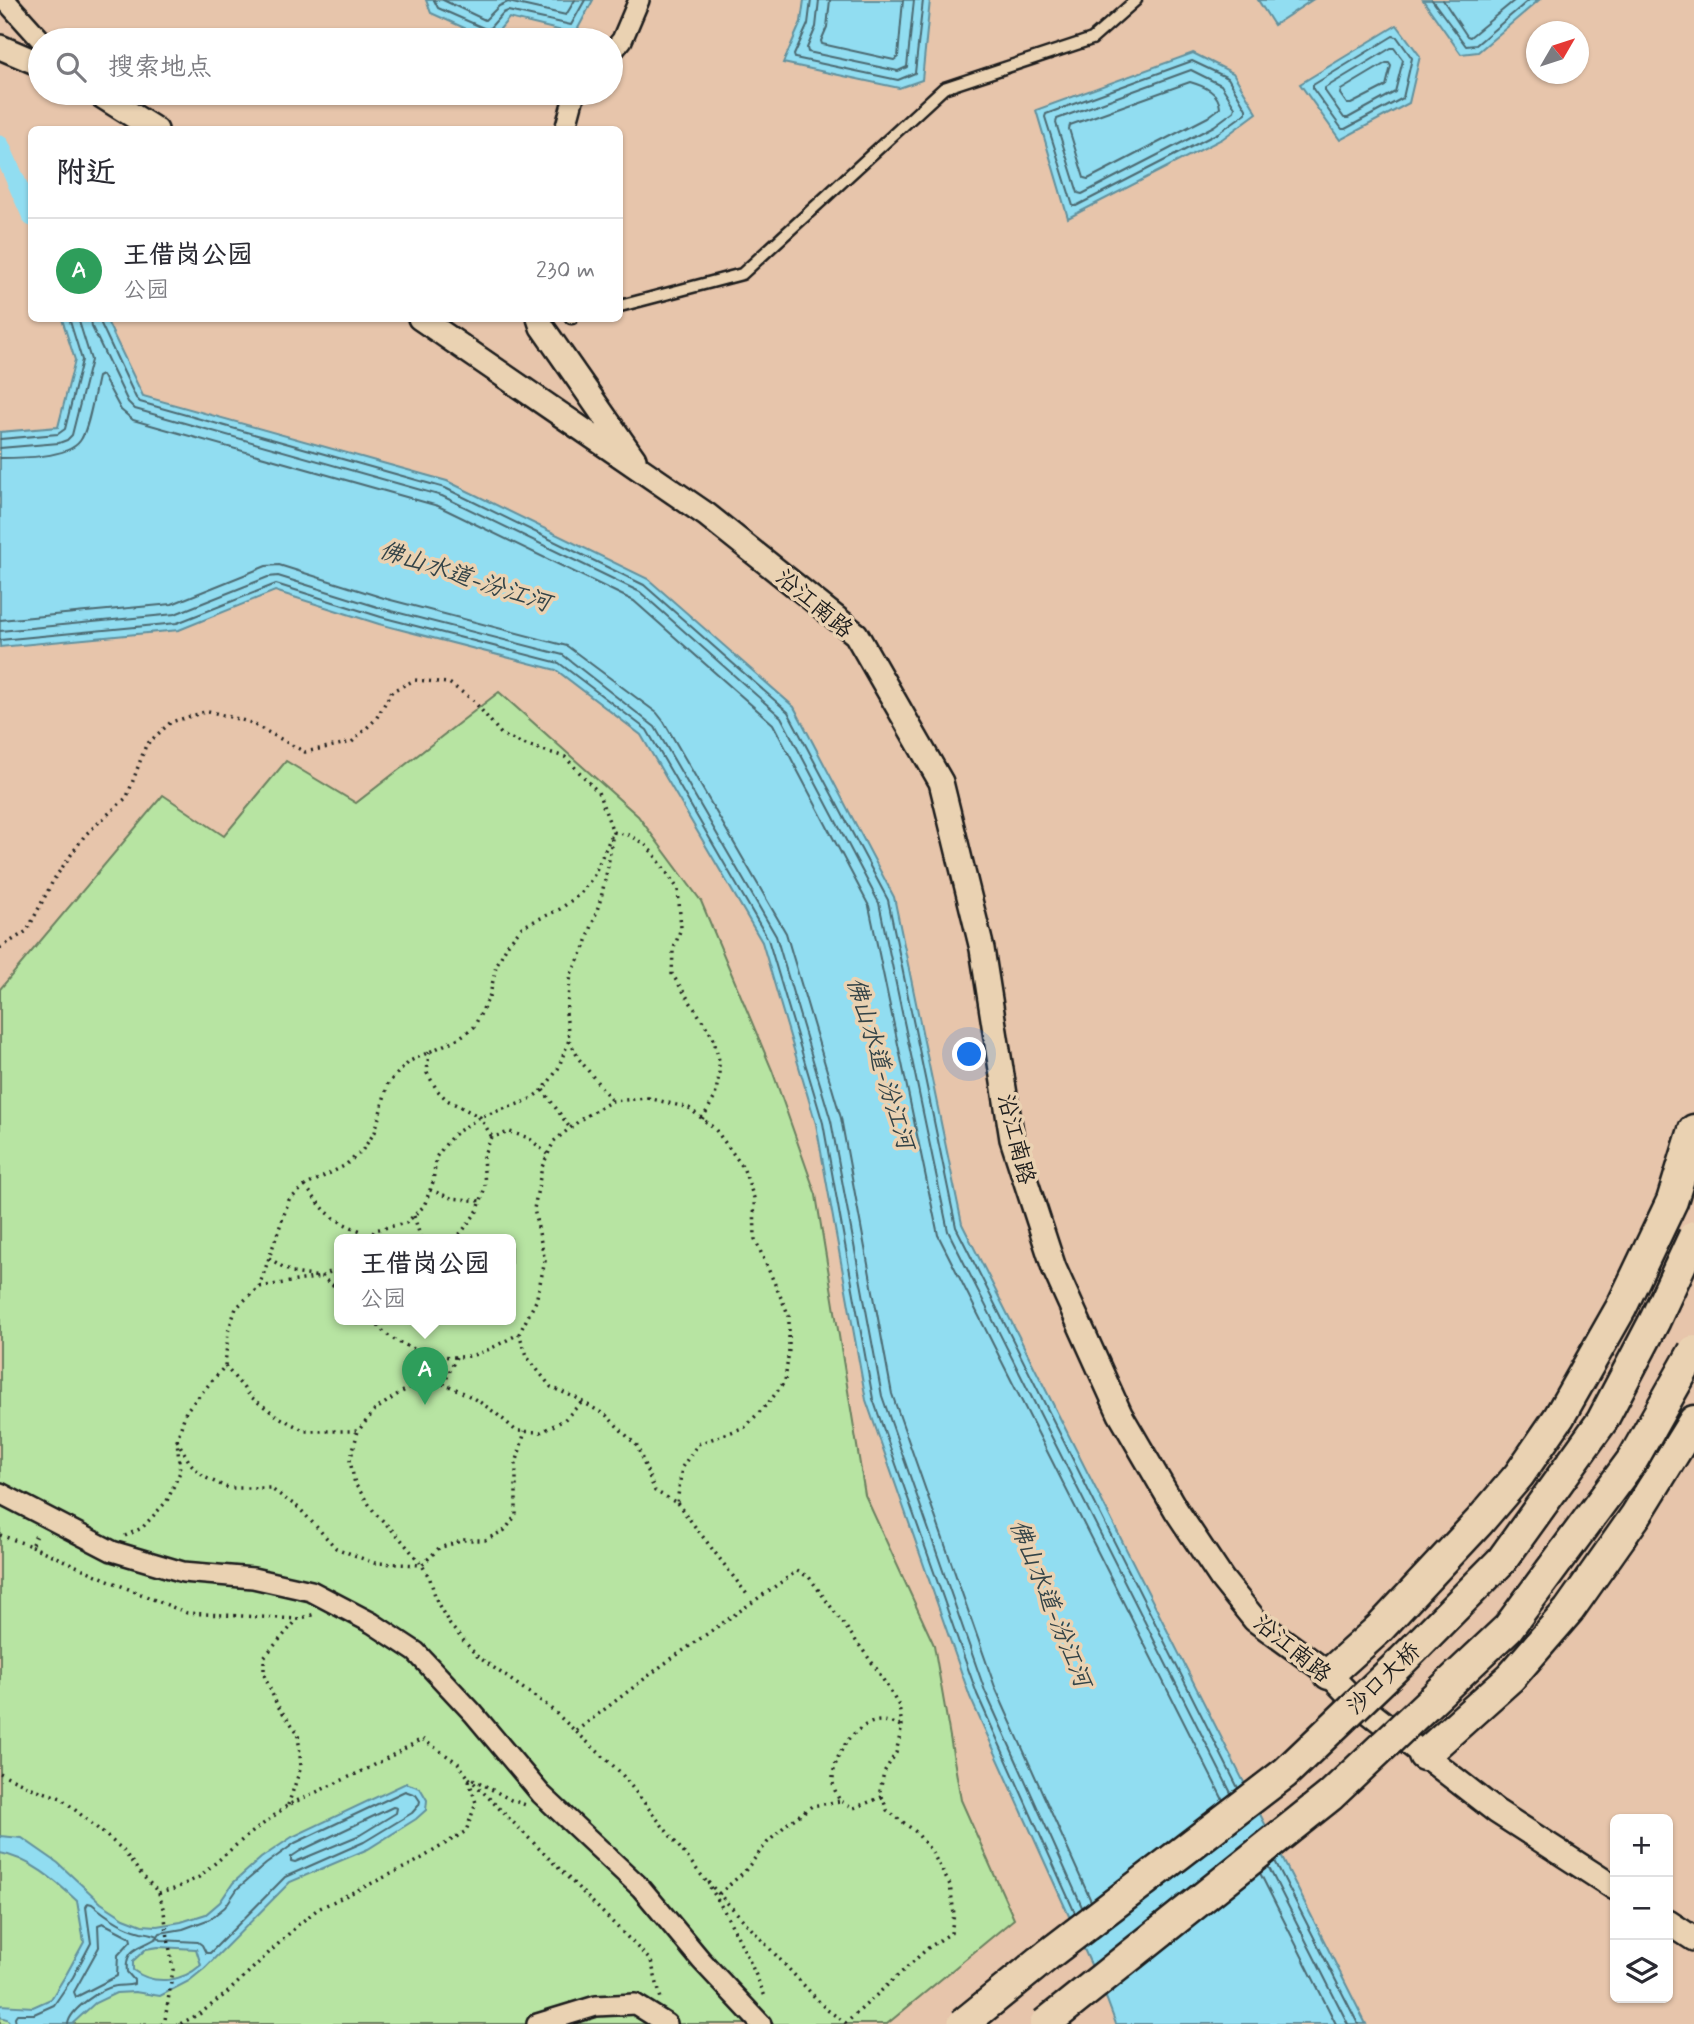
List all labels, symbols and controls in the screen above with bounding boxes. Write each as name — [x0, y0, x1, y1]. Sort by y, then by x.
north arrow — [1526, 21, 1589, 84]
search box — [28, 28, 623, 105]
icon: search — [52, 48, 90, 86]
text: 搜索地点 — [108, 51, 212, 85]
text: 附近 — [56, 154, 116, 193]
text: 王借岗公园 — [123, 239, 253, 273]
text: A — [71, 256, 87, 286]
text: 230 m — [536, 256, 595, 286]
text: 公园 — [123, 276, 169, 306]
water label: 佛山水道-汾江河 — [375, 535, 558, 621]
street label: 沿江南路 — [769, 563, 859, 646]
water label: 佛山水道-汾江河 — [839, 973, 922, 1157]
your location — [952, 1037, 986, 1071]
street label: 沿江南路 — [989, 1091, 1041, 1188]
popup — [334, 1234, 516, 1325]
text: 王借岗公园 — [360, 1248, 490, 1282]
text: 公园 — [360, 1285, 406, 1315]
pin: A — [402, 1347, 448, 1405]
water label: 佛山水道-汾江河 — [1002, 1515, 1099, 1696]
street label: 沿江南路 — [1247, 1609, 1337, 1690]
street label: 沙口大桥 — [1341, 1637, 1428, 1722]
map controls — [1610, 1814, 1673, 2003]
button: + — [1610, 1814, 1673, 1877]
button: − — [1610, 1877, 1673, 1940]
button: layers — [1610, 1940, 1673, 2003]

